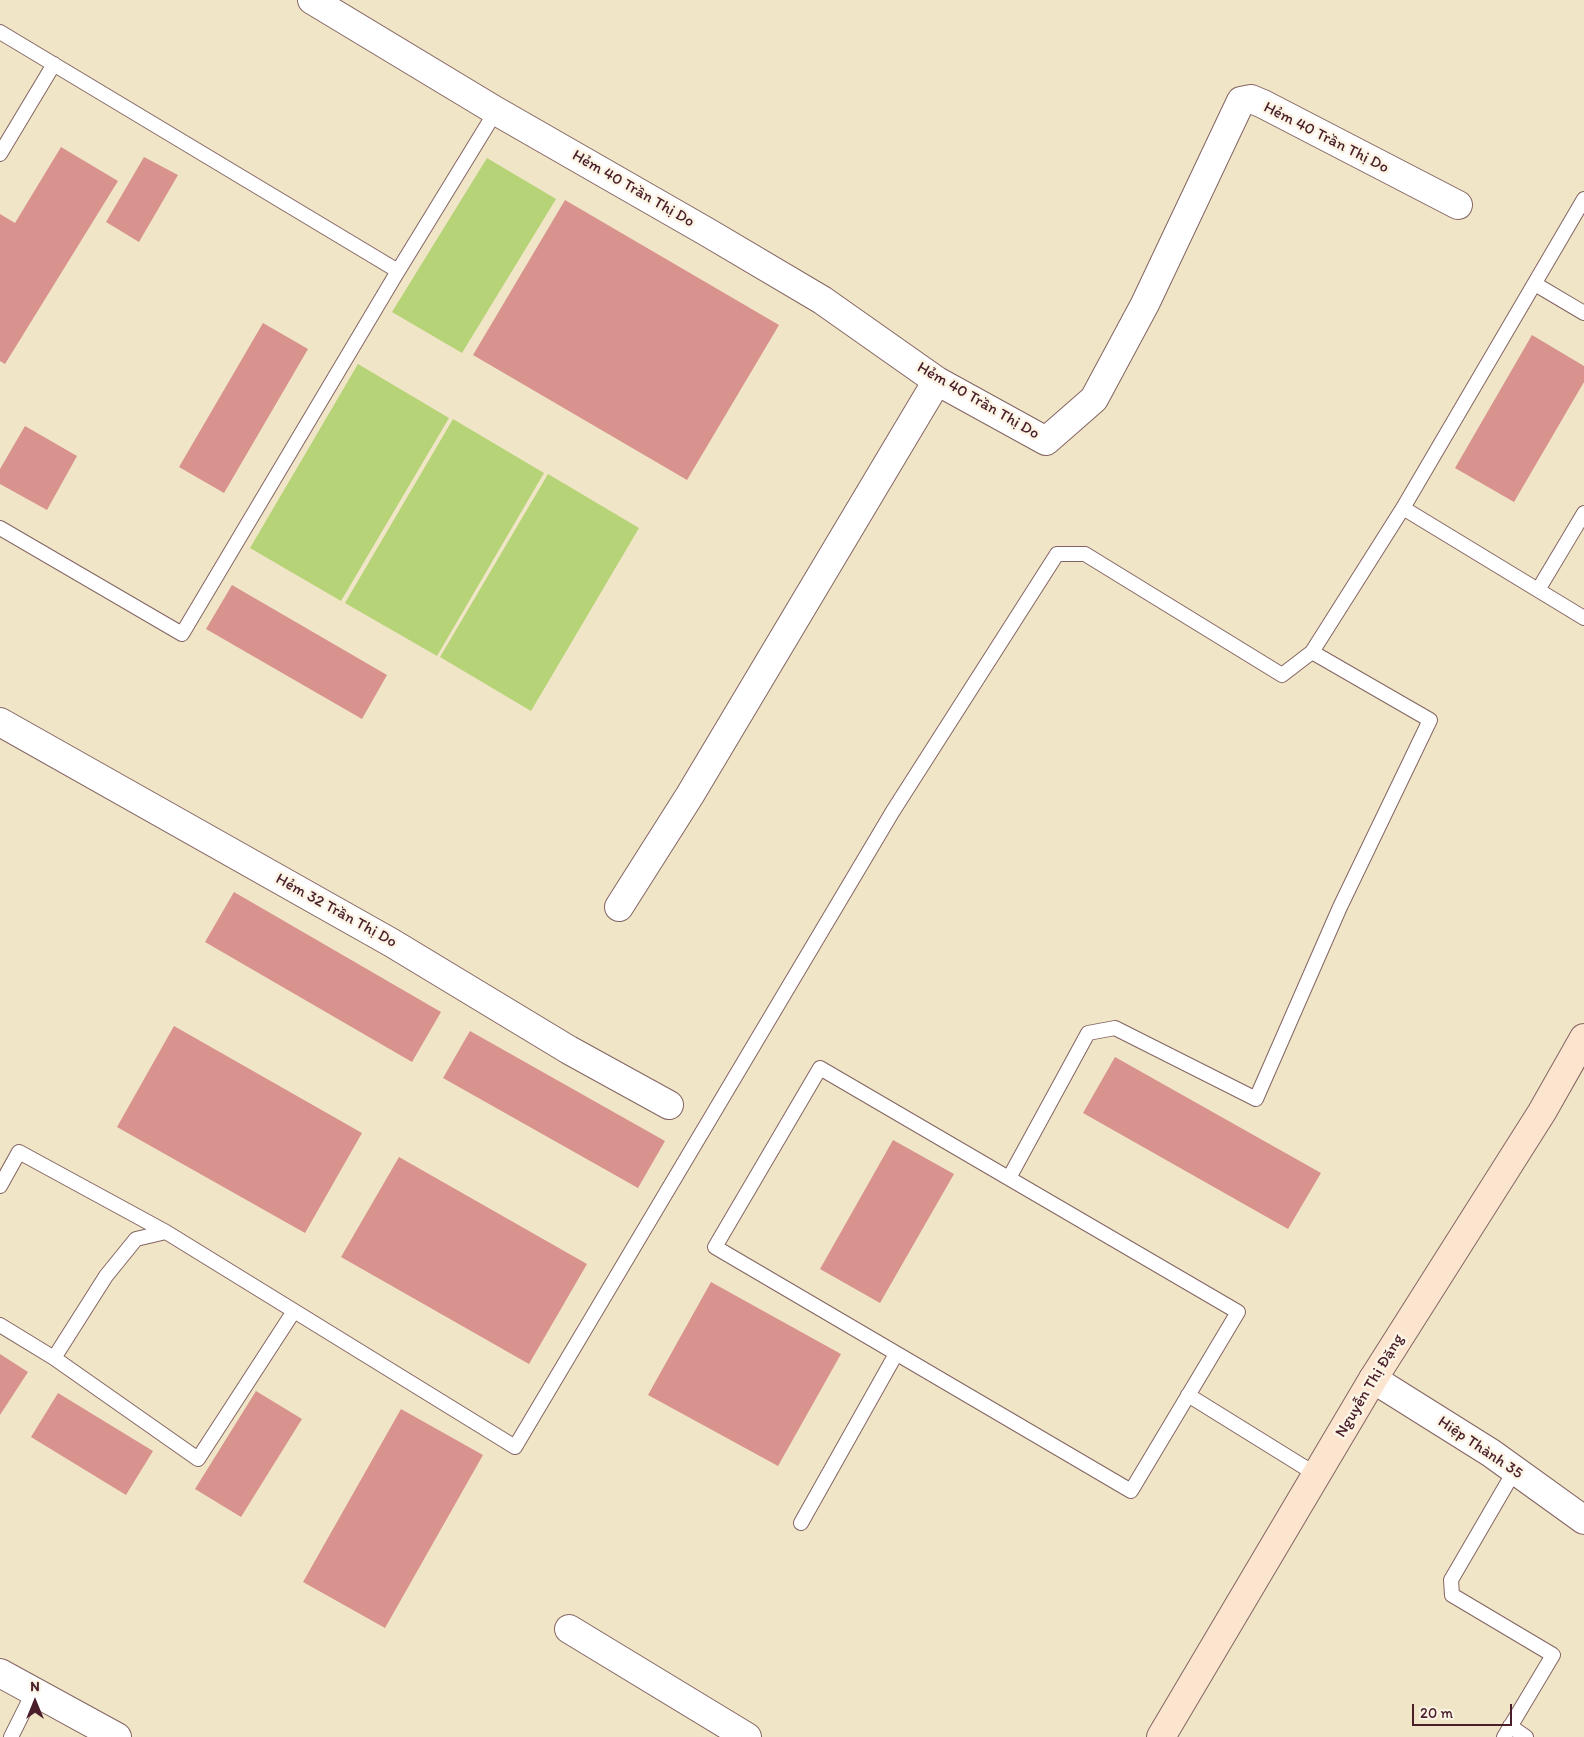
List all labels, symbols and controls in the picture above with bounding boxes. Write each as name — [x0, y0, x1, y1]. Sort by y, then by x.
street label: Hẻm 40 Trần Thị Do — [1260, 98, 1392, 178]
street label: Hẻm 40 Trần Thị Do — [568, 146, 698, 232]
street label: Hẻm 40 Trần Thị Do — [913, 358, 1043, 444]
street label: Hẻm 32 Trần Thị Do — [272, 870, 400, 952]
street label: Nguyễn Thị Đặng — [1332, 1331, 1408, 1441]
street label: Hiệp Thành 35 — [1434, 1412, 1526, 1484]
north arrow — [10, 1677, 60, 1727]
text: N — [30, 1678, 40, 1695]
scale bar — [1414, 1694, 1514, 1726]
text: 20 m — [1420, 1704, 1453, 1722]

